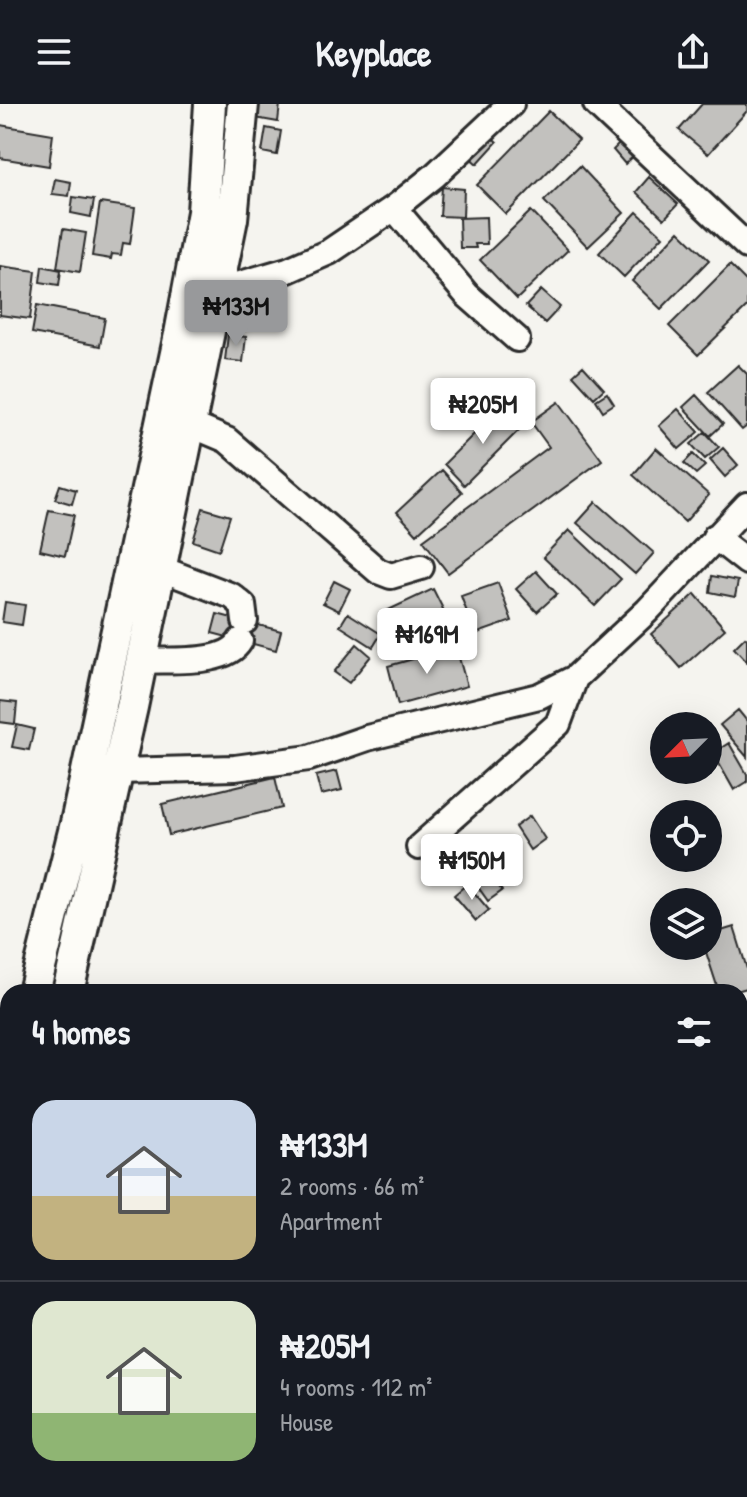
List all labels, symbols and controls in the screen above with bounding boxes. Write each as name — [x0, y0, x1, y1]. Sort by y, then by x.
text: Keyplace — [316, 28, 431, 77]
icon: menu — [32, 30, 76, 74]
icon: share — [671, 30, 715, 74]
pin: ₦133M — [180, 280, 292, 348]
text: ₦133M — [203, 288, 269, 323]
pin: ₦205M — [427, 378, 539, 446]
text: ₦205M — [448, 386, 518, 421]
pin: ₦169M — [371, 608, 483, 676]
text: ₦169M — [395, 616, 459, 651]
north arrow — [650, 712, 722, 784]
map controls — [650, 712, 722, 960]
button: locate — [650, 800, 722, 872]
pin: ₦150M — [416, 834, 528, 902]
text: ₦150M — [439, 842, 505, 877]
button: layers — [650, 888, 722, 960]
text: 4 homes — [32, 1009, 130, 1055]
icon: filters — [672, 1010, 716, 1054]
text: ₦133M — [280, 1122, 368, 1168]
icon: home — [96, 1132, 192, 1228]
text: 2 rooms · 66 m² — [280, 1168, 424, 1203]
text: Apartment — [280, 1203, 382, 1238]
text: ₦205M — [280, 1323, 370, 1369]
icon: home — [96, 1333, 192, 1429]
text: 4 rooms · 112 m² — [280, 1369, 432, 1404]
text: House — [280, 1404, 333, 1439]

